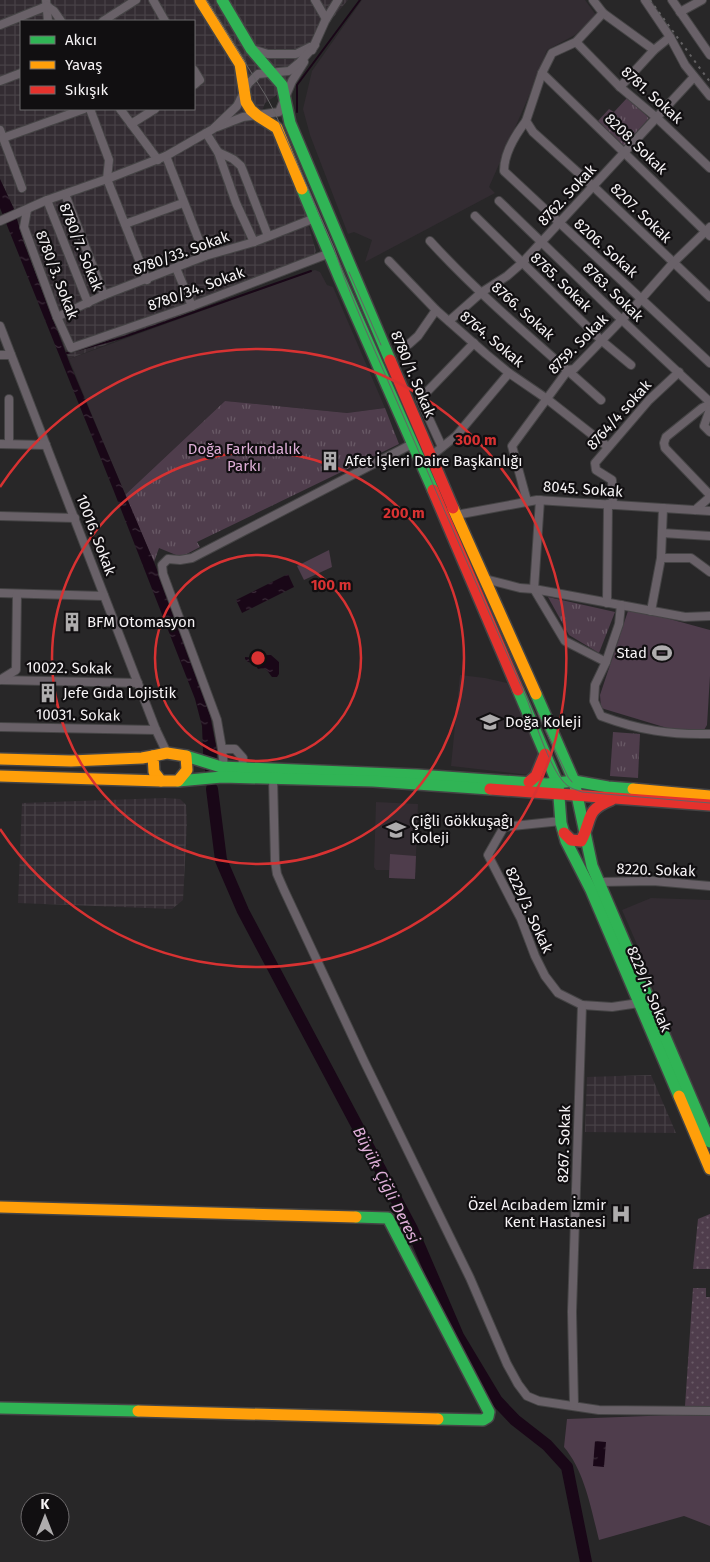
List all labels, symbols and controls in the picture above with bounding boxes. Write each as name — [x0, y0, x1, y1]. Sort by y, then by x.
legend — [20, 20, 195, 110]
text: Akıcı — [65, 31, 97, 49]
text: Yavaş — [65, 56, 102, 74]
street label: 8781. Sokak — [618, 63, 687, 128]
text: Sıkışık — [65, 81, 109, 99]
street label: 8208. Sokak — [601, 110, 671, 178]
street label: 8762. Sokak — [534, 160, 600, 229]
street label: 8207. Sokak — [607, 179, 676, 247]
street label: 8780/7. Sokak — [55, 200, 107, 294]
street label: 8206. Sokak — [570, 215, 642, 282]
street label: 8780/33. Sokak — [130, 227, 232, 279]
street label: 8780/3. Sokak — [32, 228, 82, 322]
street label: 8765. Sokak — [527, 249, 595, 316]
street label: 8763. Sokak — [579, 259, 647, 326]
street label: 8780/34. Sokak — [145, 263, 247, 315]
street label: 8766. Sokak — [488, 278, 558, 344]
street label: 8764. Sokak — [456, 307, 528, 371]
street label: 8759. Sokak — [544, 310, 612, 378]
street label: 8780/1. Sokak — [387, 328, 439, 420]
street label: 8764/4 sokak — [583, 376, 655, 454]
text: 300 m — [454, 431, 497, 449]
park label: Doğa Farkındalık Parkı — [188, 440, 301, 475]
building icon: Afet İşleri Daire Başkanlığı — [319, 450, 341, 472]
place label: Afet İşleri Daire Başkanlığı — [345, 452, 523, 470]
street label: 8045. Sokak — [543, 477, 624, 501]
street label: 10016. Sokak — [72, 492, 120, 578]
text: 200 m — [383, 504, 425, 522]
text: 100 m — [311, 576, 351, 594]
building icon: BFM Otomasyon — [61, 611, 83, 633]
place label: BFM Otomasyon — [87, 613, 196, 631]
sports icon: Stad — [651, 642, 673, 664]
place label: Stad — [616, 644, 647, 662]
centre of rings — [249, 649, 267, 667]
street label: 10022. Sokak — [26, 658, 112, 678]
building icon: Jefe Gıda Lojistik — [37, 682, 59, 704]
place label: Jefe Gıda Lojistik — [63, 684, 177, 702]
street label: 10031. Sokak — [36, 705, 121, 725]
school or university icon: Doğa Koleji — [479, 711, 501, 733]
place label: Doğa Koleji — [505, 713, 581, 731]
place label: Çiĝli Gökkuşaĝı Koleji — [411, 812, 513, 847]
school or university icon: Çiĝli Gökkuşaĝı Koleji — [385, 819, 407, 841]
street label: 8220. Sokak — [616, 860, 696, 880]
street label: 8229/3. Sokak — [501, 864, 557, 956]
street label: 8229/1. Sokak — [623, 943, 675, 1035]
street label: 8267. Sokak — [554, 1105, 574, 1183]
water label: Büyük Çiğli Deresi — [348, 1124, 424, 1248]
place label: Özel Acıbadem İzmir Kent Hastanesi — [468, 1196, 606, 1231]
hospital icon: Özel Acıbadem İzmir Kent Hastanesi — [610, 1203, 632, 1225]
north arrow — [20, 1492, 70, 1542]
text: K — [41, 1496, 51, 1513]

